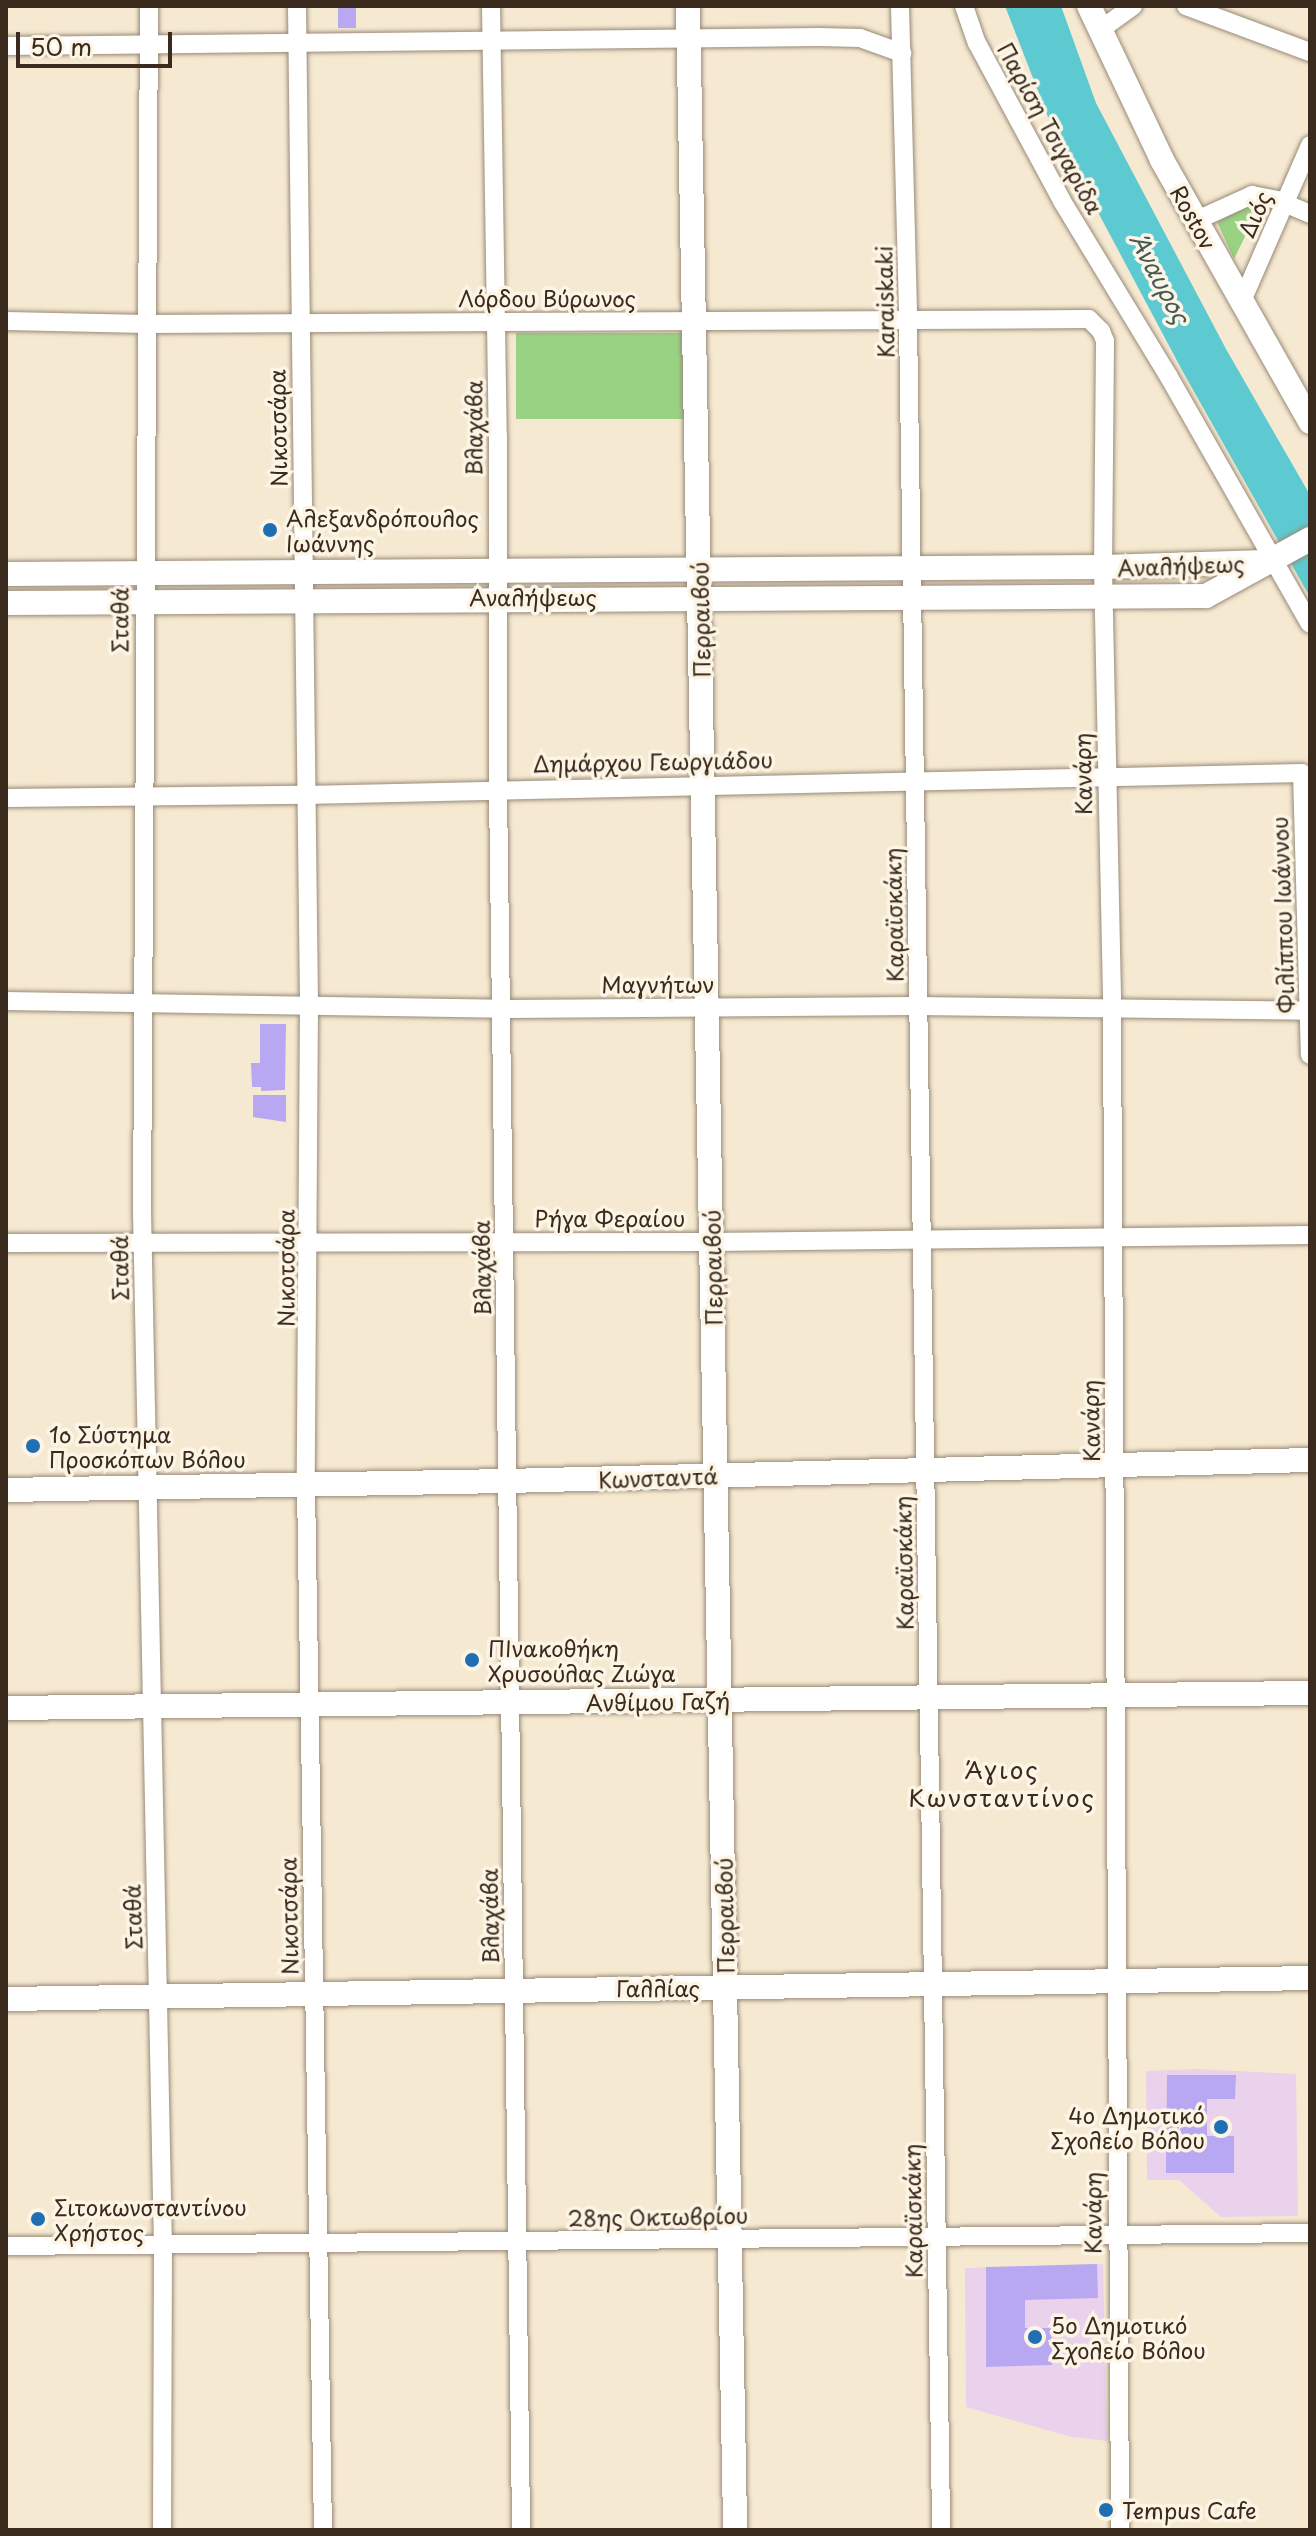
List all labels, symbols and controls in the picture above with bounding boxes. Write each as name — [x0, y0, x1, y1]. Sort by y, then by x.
scale bar — [20, 16, 176, 66]
text: 50 m — [30, 28, 92, 64]
street label: Παρίση Τσιγαρίδα — [993, 37, 1109, 219]
street label: Rostov — [1166, 181, 1222, 253]
street label: Διός — [1232, 187, 1276, 241]
water label: Άναυρος — [1124, 228, 1196, 328]
street label: Karaiskaki — [870, 245, 898, 359]
street label: Λόρδου Βύρωνος — [458, 285, 636, 311]
street label: Νικοτσάρα — [263, 369, 291, 487]
street label: Βλαχάβα — [460, 380, 486, 476]
place label: Αλεξανδρόπουλος Ιωάννης — [286, 504, 479, 556]
marker: Αλεξανδρόπουλος Ιωάννης — [261, 521, 279, 539]
street label: Αναλήψεως — [1117, 550, 1245, 580]
street label: Περραιβού — [686, 561, 714, 679]
street label: Αναλήψεως — [469, 584, 597, 610]
street label: Σταθά — [106, 587, 132, 653]
street label: Κανάρη — [1068, 733, 1096, 815]
street label: Δημάρχου Γεωργιάδου — [533, 746, 773, 776]
street label: Φιλίππου Ιωάννου — [1265, 816, 1299, 1014]
street label: Καραϊσκάκη — [879, 848, 907, 982]
street label: Μαγνήτων — [601, 971, 715, 997]
street label: Ρήγα Φεραίου — [535, 1205, 685, 1231]
street label: Νικοτσάρα — [272, 1209, 298, 1327]
street label: Περραιβού — [698, 1209, 726, 1327]
street label: Βλαχάβα — [467, 1220, 495, 1316]
street label: Σταθά — [105, 1235, 133, 1301]
street label: Κανάρη — [1076, 1380, 1104, 1462]
place label: 1ο Σύστημα Προσκόπων Βόλου — [49, 1420, 246, 1472]
marker: 1ο Σύστημα Προσκόπων Βόλου — [24, 1437, 42, 1455]
street label: Κωνσταντά — [598, 1462, 718, 1492]
street label: Καραϊσκάκη — [889, 1496, 917, 1630]
place label: ΠΙνακοθήκη Χρυσούλας Ζιώγα — [488, 1634, 676, 1686]
marker: ΠΙνακοθήκη Χρυσούλας Ζιώγα — [463, 1651, 481, 1669]
street label: Ανθίμου Γαζή — [585, 1687, 731, 1715]
district label: Άγιος Κωνσταντίνος — [910, 1756, 1094, 1812]
street label: Νικοτσάρα — [274, 1857, 302, 1975]
street label: Περραιβού — [710, 1857, 738, 1975]
street label: Βλαχάβα — [475, 1868, 503, 1964]
street label: Σταθά — [118, 1884, 146, 1950]
street label: Γαλλίας — [616, 1975, 700, 2001]
place label: 4ο Δημοτικό Σχολείο Βόλου — [1050, 2101, 1205, 2152]
marker: 4ο Δημοτικό Σχολείο Βόλου — [1212, 2118, 1230, 2136]
street label: Καραϊσκάκη — [898, 2144, 926, 2278]
street label: Κανάρη — [1079, 2172, 1105, 2254]
place label: Σιτοκωνσταντίνου Χρήστος — [54, 2193, 247, 2244]
street label: 28ης Οκτωβρίου — [567, 2201, 749, 2231]
marker: Σιτοκωνσταντίνου Χρήστος — [29, 2210, 47, 2228]
place label: 5ο Δημοτικό Σχολείο Βόλου — [1051, 2311, 1206, 2362]
marker: 5ο Δημοτικό Σχολείο Βόλου — [1026, 2328, 1044, 2346]
place label: Tempus Cafe — [1122, 2497, 1257, 2523]
marker: Tempus Cafe — [1097, 2501, 1115, 2519]

